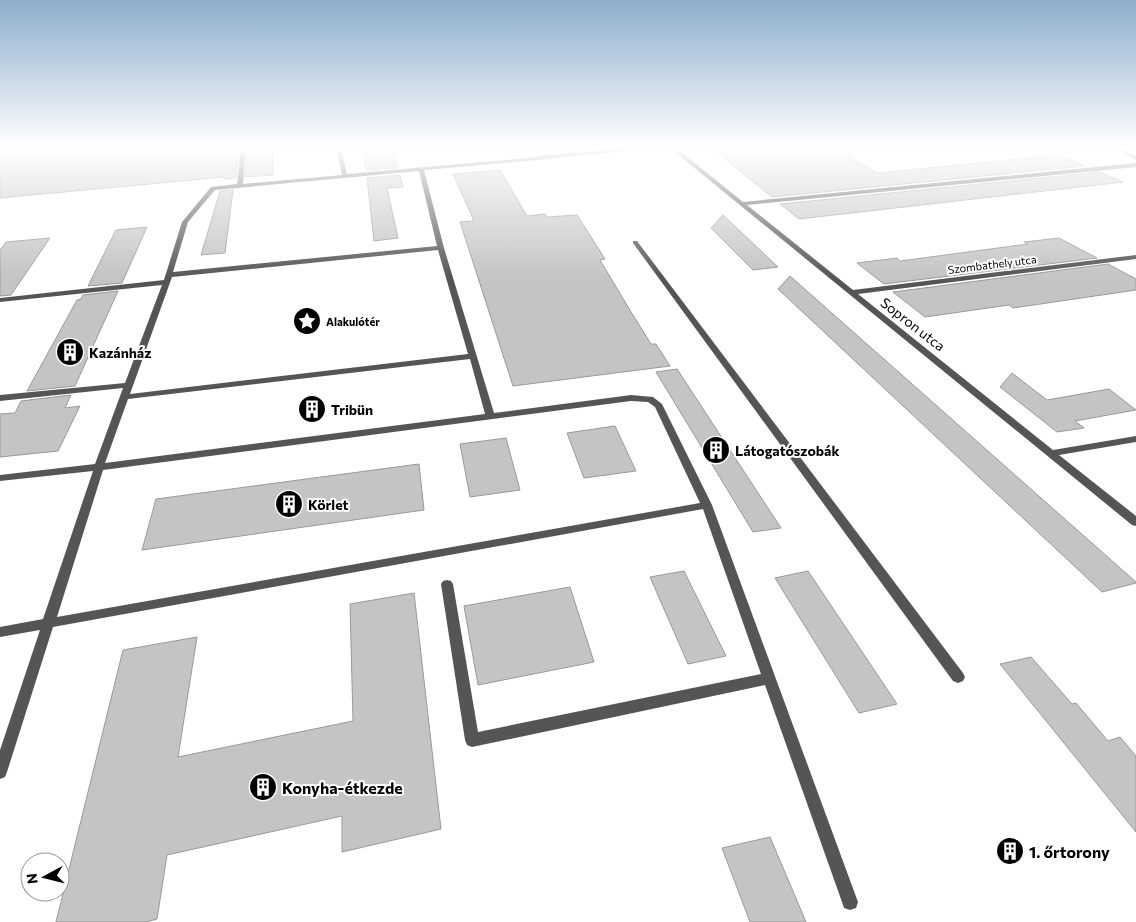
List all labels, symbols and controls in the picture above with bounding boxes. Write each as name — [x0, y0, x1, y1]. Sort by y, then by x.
street label: Szombathely utca — [947, 252, 1037, 276]
street label: Sopron utca — [877, 294, 949, 354]
place icon: Alakulótér — [292, 306, 322, 336]
place label: Alakulótér — [326, 315, 380, 328]
building icon: Kazánház — [55, 337, 85, 367]
place label: Kazánház — [89, 344, 151, 361]
building icon: Tribün — [297, 394, 327, 424]
place label: Tribün — [331, 401, 373, 418]
building icon: Látogatószobák — [701, 435, 731, 465]
place label: Látogatószobák — [735, 442, 839, 459]
building icon: Körlet — [274, 489, 304, 519]
place label: Körlet — [308, 496, 348, 513]
building icon: Konyha-étkezde — [248, 772, 278, 802]
place label: Konyha-étkezde — [282, 778, 403, 797]
building icon: 1. őrtorony — [995, 836, 1025, 866]
place label: 1. őrtorony — [1029, 842, 1110, 861]
north arrow — [20, 852, 70, 902]
text: N — [23, 872, 41, 885]

